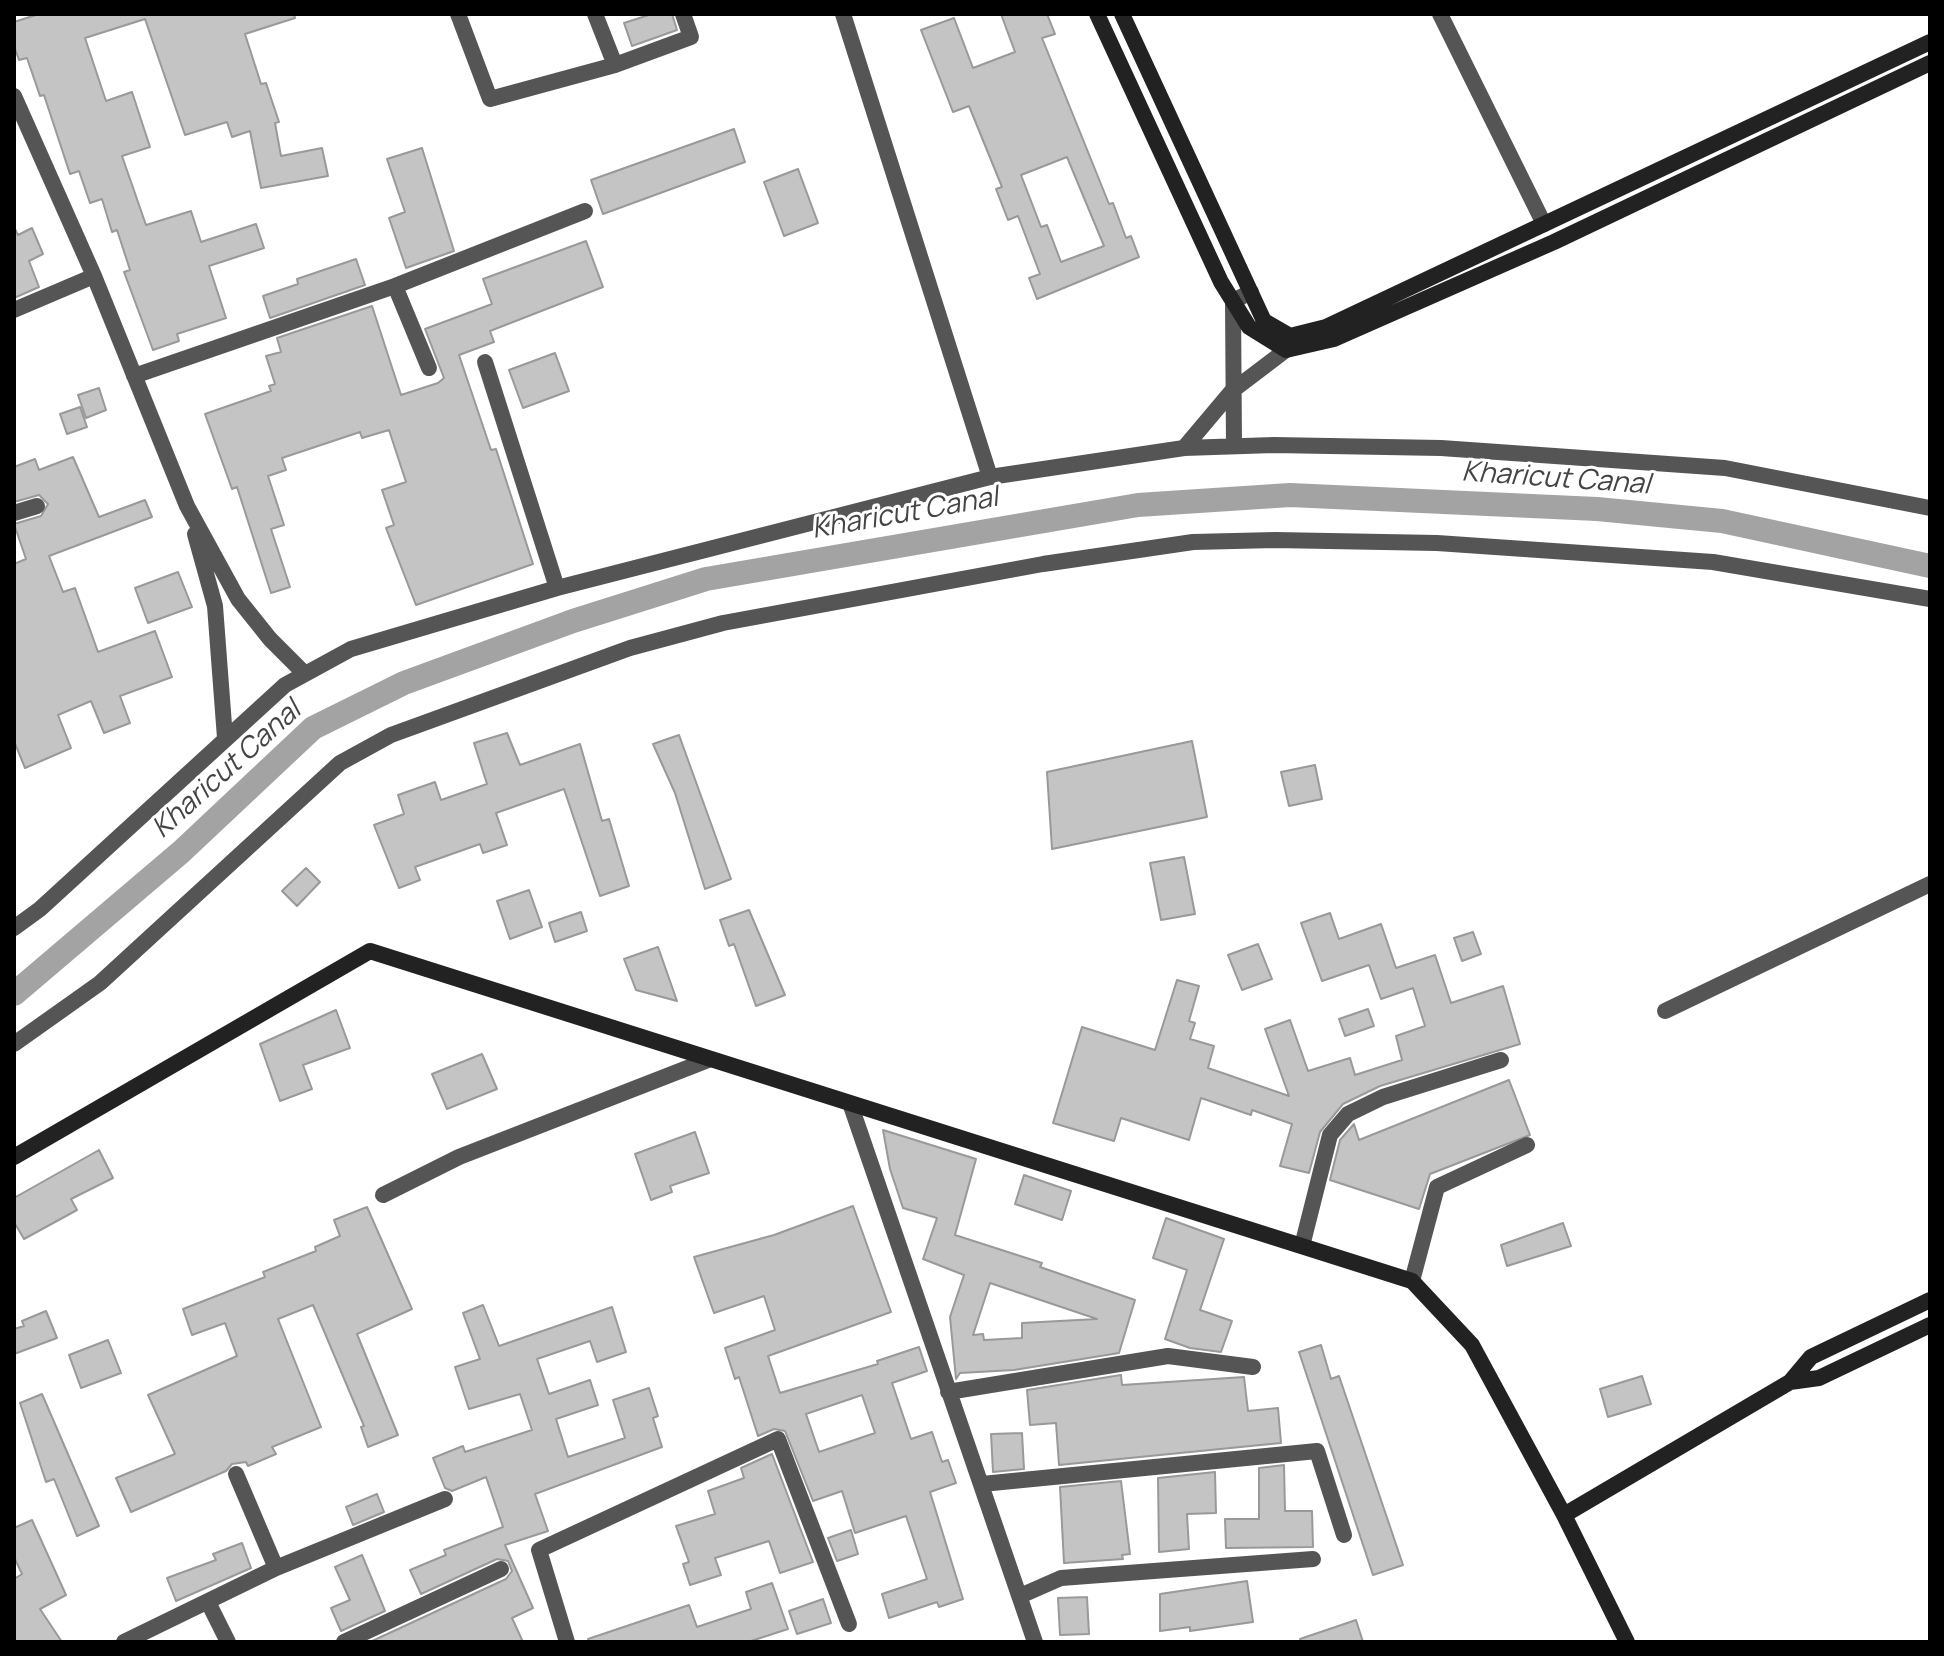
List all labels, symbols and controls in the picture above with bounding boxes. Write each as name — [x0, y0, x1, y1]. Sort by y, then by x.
water label: Kharicut Canal — [1461, 456, 1651, 502]
water label: Kharicut Canal — [809, 481, 1001, 547]
water label: Kharicut Canal — [146, 694, 308, 846]

